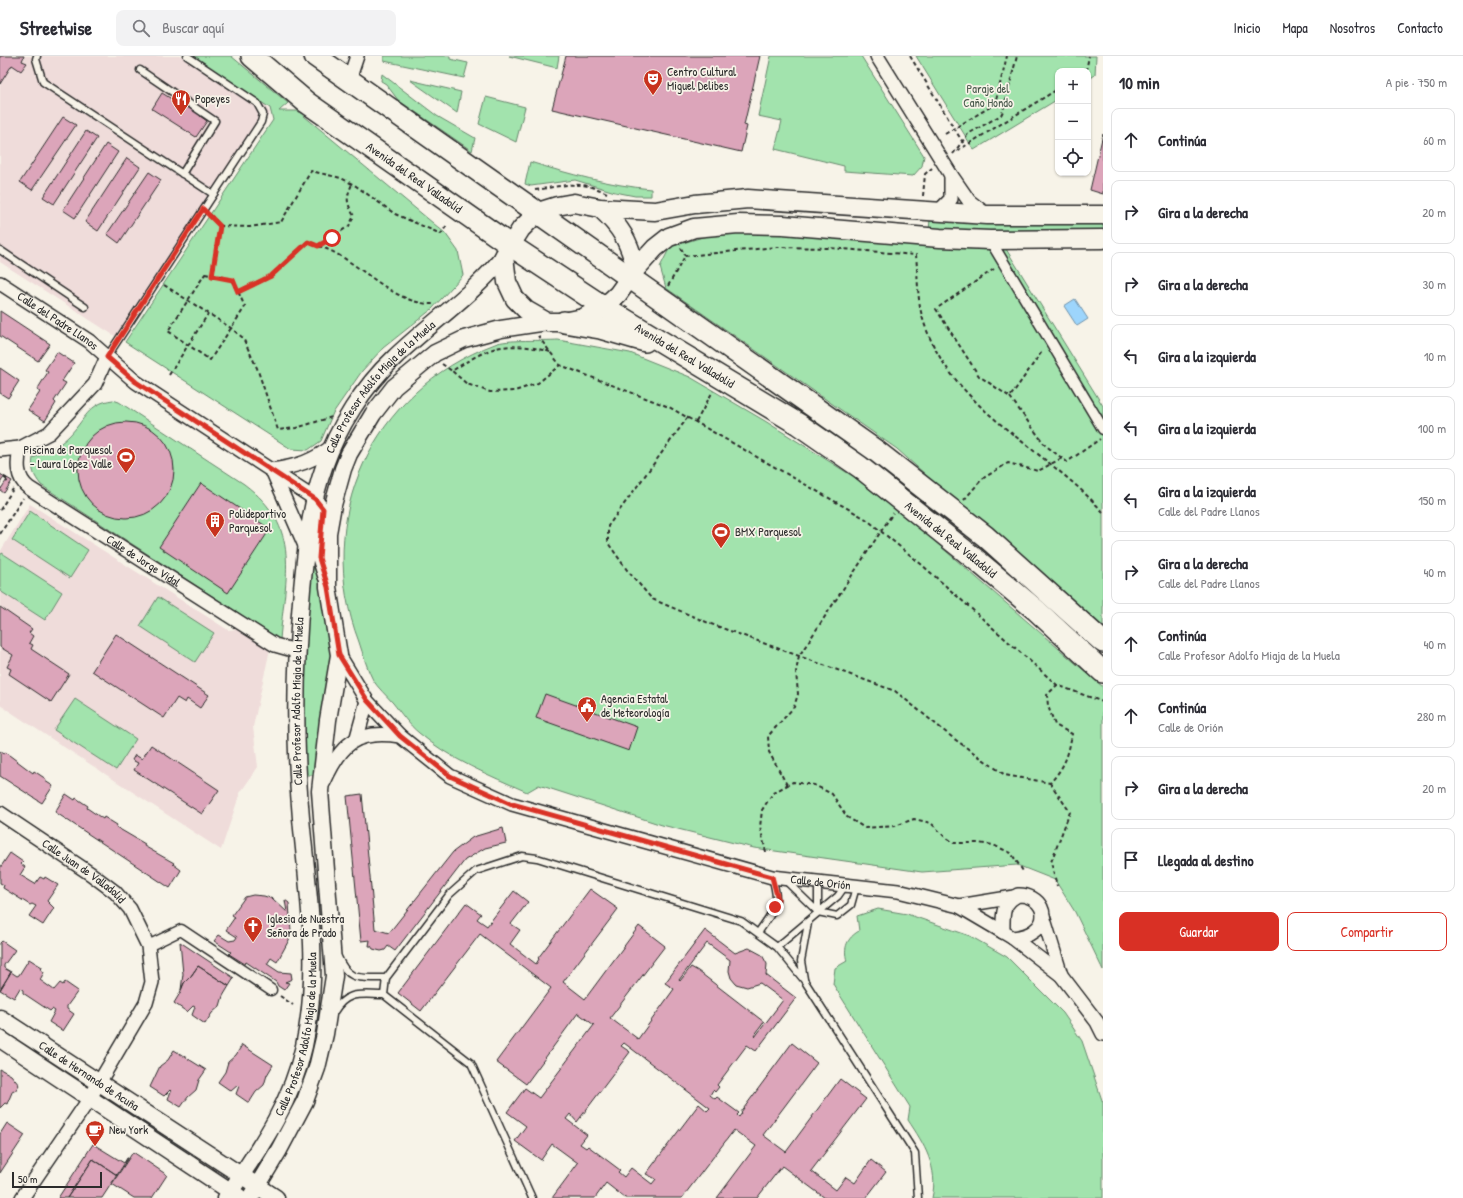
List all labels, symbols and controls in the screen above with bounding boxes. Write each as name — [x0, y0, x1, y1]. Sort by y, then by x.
search box — [116, 10, 396, 46]
text: Streetwise — [20, 15, 92, 41]
icon: search — [130, 17, 152, 39]
text: Buscar aquí — [162, 17, 225, 38]
text: Inicio — [1234, 18, 1260, 37]
text: Mapa — [1282, 18, 1308, 37]
text: Nosotros — [1330, 18, 1375, 37]
text: Contacto — [1397, 18, 1443, 37]
place label: Centro Cultural Miguel Delibes — [667, 63, 737, 94]
theatre icon: Centro Cultural Miguel Delibes — [642, 68, 664, 96]
map controls — [1055, 68, 1091, 176]
button: + — [1055, 68, 1091, 104]
text: 10 min — [1119, 71, 1160, 94]
text: A pie · 750 m — [1386, 73, 1447, 91]
park label: Paraje del Caño Hondo — [963, 80, 1013, 111]
restaurant icon: Popeyes — [170, 88, 192, 116]
place label: Popeyes — [195, 90, 230, 107]
button: − — [1055, 104, 1091, 140]
icon: ahead — [1120, 129, 1142, 151]
text: Continúa — [1158, 130, 1206, 151]
text: 60 m — [1423, 131, 1446, 149]
street label: Avenida del Real Valladolid — [363, 138, 466, 217]
button: locate — [1055, 140, 1091, 176]
icon: right — [1120, 201, 1142, 223]
text: Gira a la derecha — [1158, 202, 1248, 223]
text: 20 m — [1422, 203, 1446, 221]
route start — [323, 229, 341, 247]
icon: right — [1120, 273, 1142, 295]
text: Gira a la derecha — [1158, 274, 1248, 295]
text: 30 m — [1423, 275, 1446, 293]
street label: Calle del Padre Llanos — [14, 287, 103, 354]
street label: Calle Profesor Adolfo Miaja de la Muela — [321, 316, 439, 456]
street label: Avenida del Real Valladolid — [632, 319, 738, 392]
icon: left — [1120, 345, 1142, 367]
text: Gira a la izquierda — [1158, 346, 1256, 367]
text: 10 m — [1424, 347, 1446, 365]
icon: left — [1120, 417, 1142, 439]
text: Gira a la izquierda — [1158, 418, 1256, 439]
text: 100 m — [1418, 419, 1446, 437]
place label: Piscina de Parquesol - Laura López Valle — [24, 441, 113, 472]
sports icon: Piscina de Parquesol - Laura López Valle — [115, 446, 137, 474]
text: Gira a la izquierda — [1158, 481, 1256, 502]
icon: left — [1120, 489, 1142, 511]
text: 150 m — [1418, 491, 1446, 509]
street label: Avenida del Real Valladolid — [901, 497, 1001, 582]
text: Calle del Padre Llanos — [1158, 502, 1260, 520]
place label: Polideportivo Parquesol — [229, 505, 286, 536]
building icon: Polideportivo Parquesol — [204, 510, 226, 538]
sports icon: BMX Parquesol — [710, 521, 732, 549]
place label: BMX Parquesol — [735, 523, 802, 540]
street label: Calle de Jorge Vidal — [103, 530, 185, 591]
text: Gira a la derecha — [1158, 553, 1248, 574]
icon: right — [1120, 561, 1142, 583]
text: 40 m — [1423, 563, 1446, 581]
text: Calle del Padre Llanos — [1158, 574, 1260, 592]
street label: Calle Profesor Adolfo Miaja de la Muela — [287, 616, 308, 786]
text: Continúa — [1158, 625, 1206, 646]
icon: ahead — [1120, 633, 1142, 655]
text: 40 m — [1423, 635, 1446, 653]
text: Calle Profesor Adolfo Miaja de la Muela — [1158, 646, 1340, 664]
place label: Agencia Estatal de Meteorología — [601, 690, 669, 721]
public building icon: Agencia Estatal de Meteorología — [576, 695, 598, 723]
text: Continúa — [1158, 697, 1206, 718]
icon: ahead — [1120, 705, 1142, 727]
text: 280 m — [1417, 707, 1446, 725]
text: Calle de Orión — [1158, 718, 1223, 736]
icon: right — [1120, 777, 1142, 799]
text: Gira a la derecha — [1158, 778, 1248, 799]
text: 20 m — [1422, 779, 1446, 797]
street label: Calle Juan de Valladolid — [39, 834, 130, 907]
icon: arrive — [1120, 849, 1142, 871]
text: Llegada al destino — [1158, 850, 1254, 871]
street label: Calle de Orión — [790, 870, 852, 894]
route end — [766, 898, 784, 916]
place label: Iglesia de Nuestra Señora de Prado — [267, 910, 344, 941]
button: Guardar — [1119, 912, 1279, 951]
button: Compartir — [1287, 912, 1447, 951]
church icon: Iglesia de Nuestra Señora de Prado — [242, 915, 264, 943]
street label: Calle Profesor Adolfo Miaja de la Muela — [270, 952, 320, 1119]
street label: Calle de Hernando de Acuña — [35, 1036, 143, 1115]
cafe icon: New York — [84, 1119, 106, 1147]
place label: New York — [109, 1121, 148, 1138]
scale bar — [12, 1170, 102, 1189]
text: 50 m — [18, 1172, 38, 1186]

